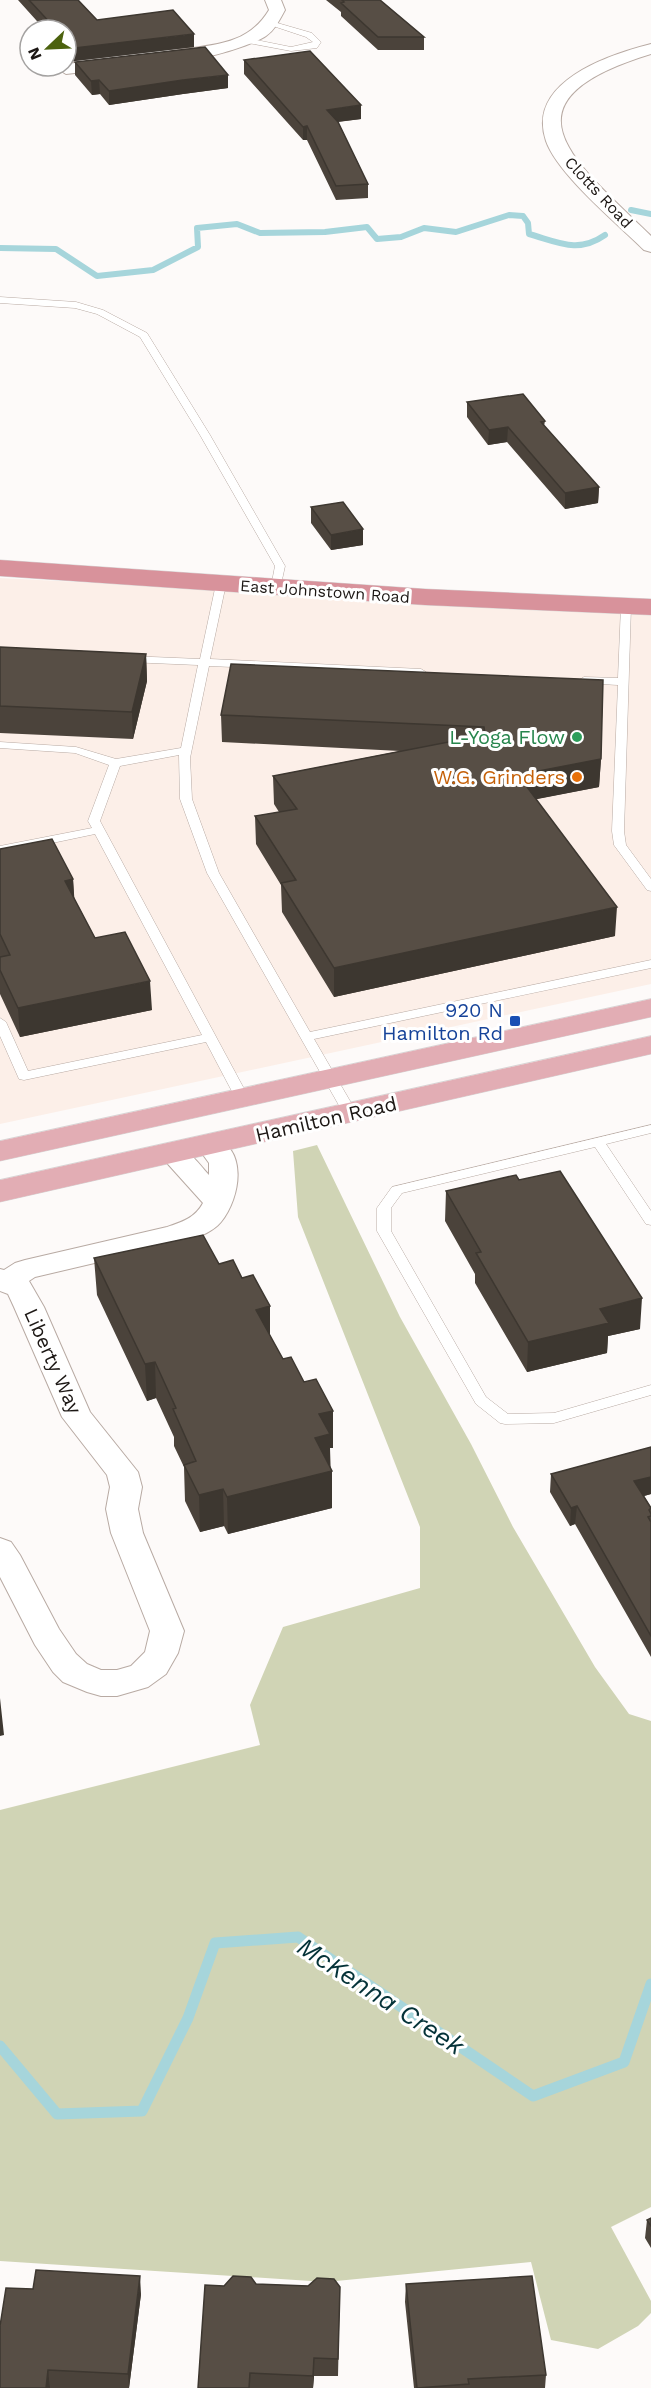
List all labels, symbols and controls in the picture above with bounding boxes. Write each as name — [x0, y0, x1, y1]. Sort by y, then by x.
north arrow — [18, 18, 78, 78]
text: N — [24, 44, 46, 63]
street label: Clotts Road — [561, 153, 636, 232]
street label: East Johnstown Road — [239, 576, 410, 607]
place label: L-Yoga Flow — [449, 725, 565, 749]
marker: L-Yoga Flow — [570, 730, 584, 744]
place label: W.G. Grinders — [433, 765, 565, 789]
marker: W.G. Grinders — [570, 770, 584, 784]
place label: 920 N Hamilton Rd — [382, 998, 503, 1045]
marker: 920 N Hamilton Rd — [508, 1014, 522, 1028]
street label: Hamilton Road — [253, 1091, 399, 1147]
street label: Liberty Way — [19, 1305, 87, 1418]
water label: McKenna Creek — [292, 1931, 471, 2061]

